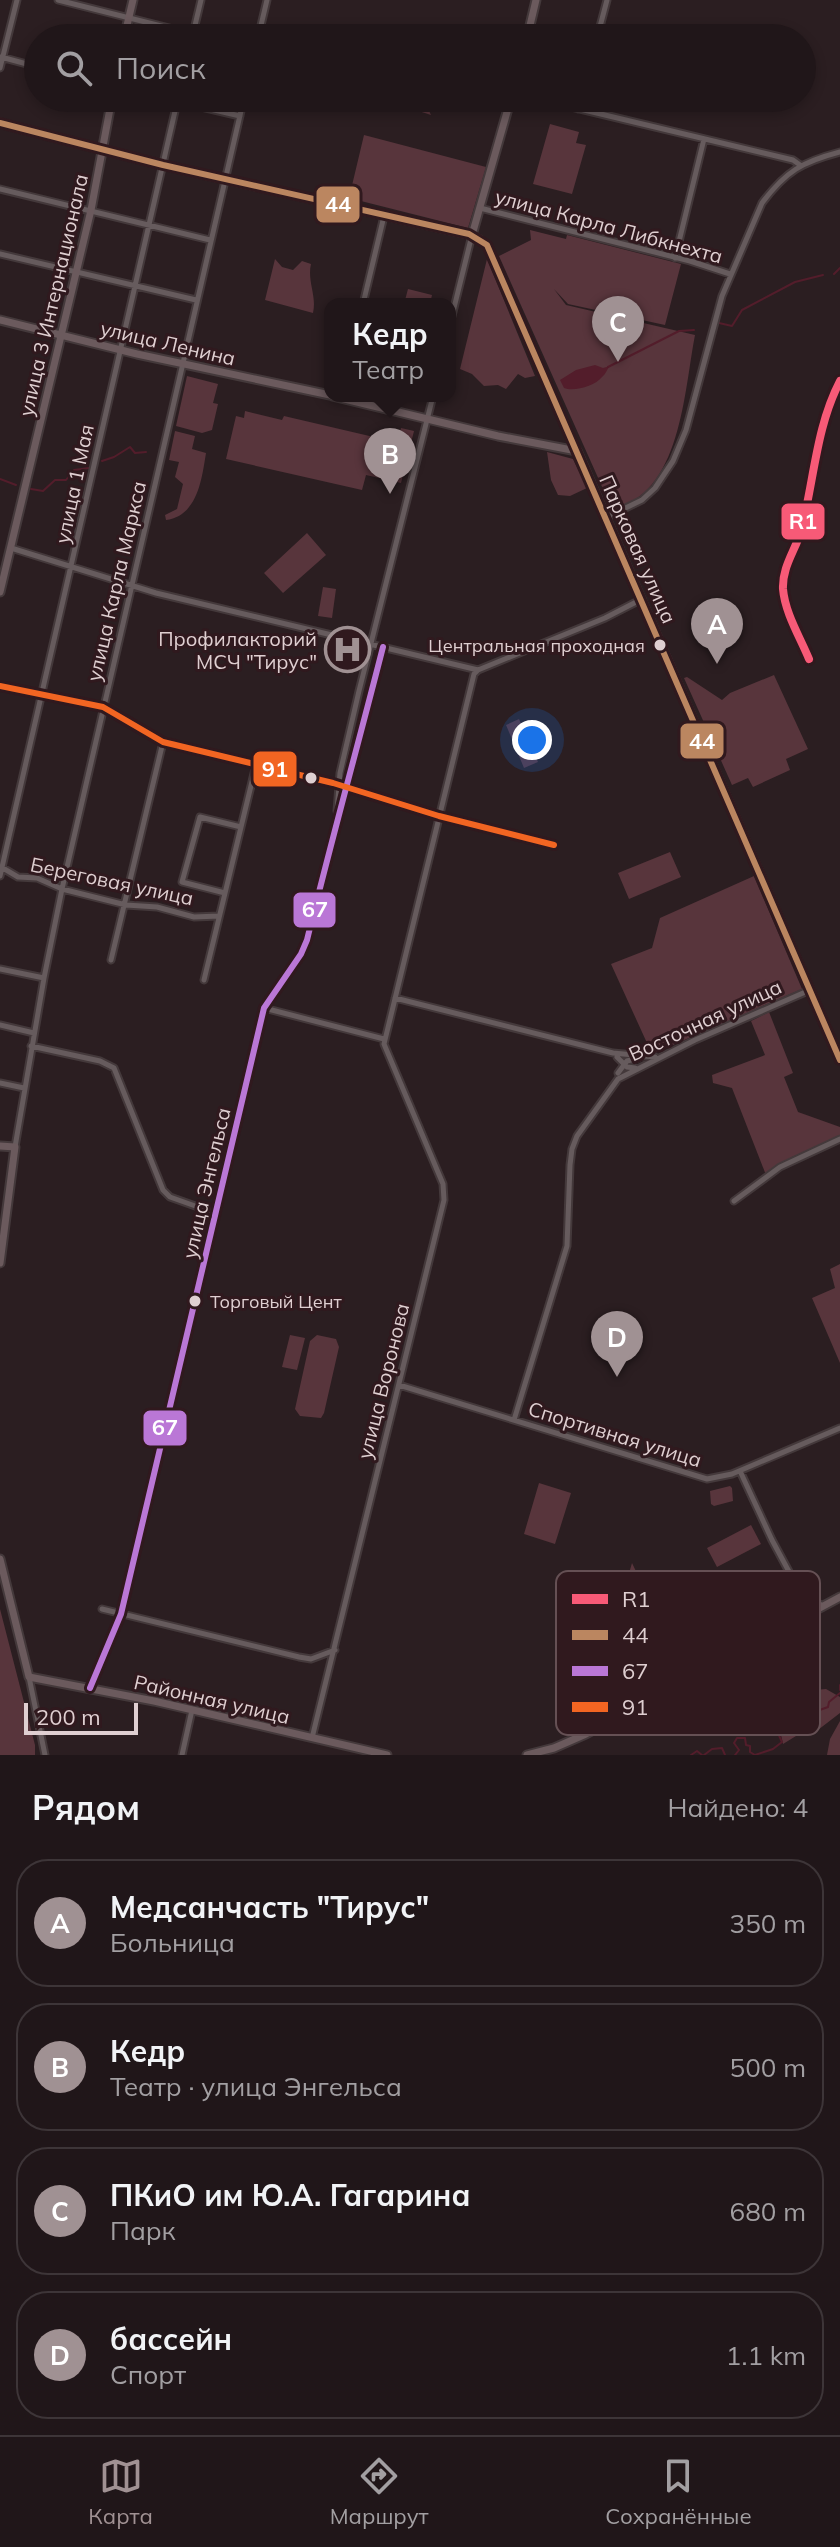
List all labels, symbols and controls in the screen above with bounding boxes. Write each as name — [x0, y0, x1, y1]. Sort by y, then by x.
search box — [24, 24, 816, 112]
icon: search — [52, 46, 96, 90]
text: Поиск — [116, 49, 206, 87]
street label: улица 3 Интернационала — [13, 171, 93, 419]
street label: улица Карла Либкнехта — [492, 184, 726, 268]
line badge: 44 — [315, 185, 361, 224]
text: 44 — [325, 190, 351, 218]
pin: C — [592, 296, 644, 362]
popup — [324, 298, 456, 402]
street label: улица Ленина — [98, 315, 238, 371]
text: Кедр — [352, 315, 428, 353]
text: Театр — [352, 353, 424, 386]
street label: улица 1 Мая — [49, 422, 99, 546]
pin: B — [364, 428, 416, 494]
street label: Парковая улица — [594, 471, 682, 627]
street label: улица Карла Маркса — [81, 478, 151, 684]
line badge: R1 — [780, 502, 826, 541]
text: R1 — [789, 507, 817, 535]
pin: A — [691, 598, 743, 664]
place label: Профилакторий МСЧ "Тирус" — [158, 626, 317, 674]
hospital icon: Профилакторий МСЧ "Тирус" — [324, 626, 372, 674]
place label: Центральная проходная — [428, 634, 645, 657]
marker: Центральная проходная — [652, 637, 668, 653]
your location — [512, 720, 552, 760]
line badge: 44 — [679, 722, 725, 760]
text: 44 — [689, 727, 715, 755]
line badge: 91 — [252, 750, 298, 788]
text: 91 — [262, 755, 288, 783]
unlabelled marker — [303, 770, 319, 786]
street label: Береговая улица — [28, 851, 196, 911]
line badge: 67 — [292, 891, 337, 929]
text: 67 — [302, 895, 328, 923]
street label: Восточная улица — [625, 974, 785, 1066]
street label: улица Энгельса — [176, 1105, 236, 1261]
place label: Торговый Цент — [210, 1290, 342, 1313]
marker: Торговый Цент — [187, 1293, 203, 1309]
street label: улица Воронова — [352, 1301, 414, 1461]
pin: D — [591, 1311, 643, 1377]
street label: Спортивная улица — [525, 1396, 705, 1472]
line badge: 67 — [142, 1409, 188, 1447]
text: 67 — [152, 1413, 178, 1441]
legend — [556, 1571, 820, 1735]
text: R1 — [622, 1585, 650, 1613]
text: 44 — [622, 1621, 648, 1649]
text: 67 — [622, 1657, 648, 1685]
street label: Районная улица — [132, 1669, 292, 1729]
text: 91 — [622, 1693, 648, 1721]
scale bar — [24, 1699, 138, 1735]
text: 200 m — [36, 1703, 101, 1731]
text: Рядом — [32, 1786, 140, 1829]
text: Найдено: 4 — [668, 1791, 808, 1824]
text: Медсанчасть "Тирус" — [110, 1888, 429, 1926]
text: A — [50, 1907, 70, 1940]
text: 350 m — [730, 1907, 806, 1940]
text: Больница — [110, 1926, 235, 1959]
text: Кедр — [110, 2032, 185, 2070]
text: B — [51, 2051, 69, 2084]
text: 500 m — [730, 2051, 806, 2084]
text: Театр · улица Энгельса — [110, 2070, 402, 2103]
text: ПКиО им Ю.А. Гагарина — [110, 2176, 470, 2214]
text: C — [51, 2195, 69, 2228]
text: 680 m — [730, 2195, 806, 2228]
text: Парк — [110, 2214, 176, 2247]
text: бассейн — [110, 2320, 232, 2358]
text: D — [50, 2339, 70, 2372]
text: 1.1 km — [726, 2339, 806, 2372]
text: Спорт — [110, 2358, 186, 2391]
tab: Карта — [88, 2454, 153, 2530]
tab: Маршрут — [330, 2454, 429, 2530]
tab: Сохранённые — [605, 2454, 752, 2530]

